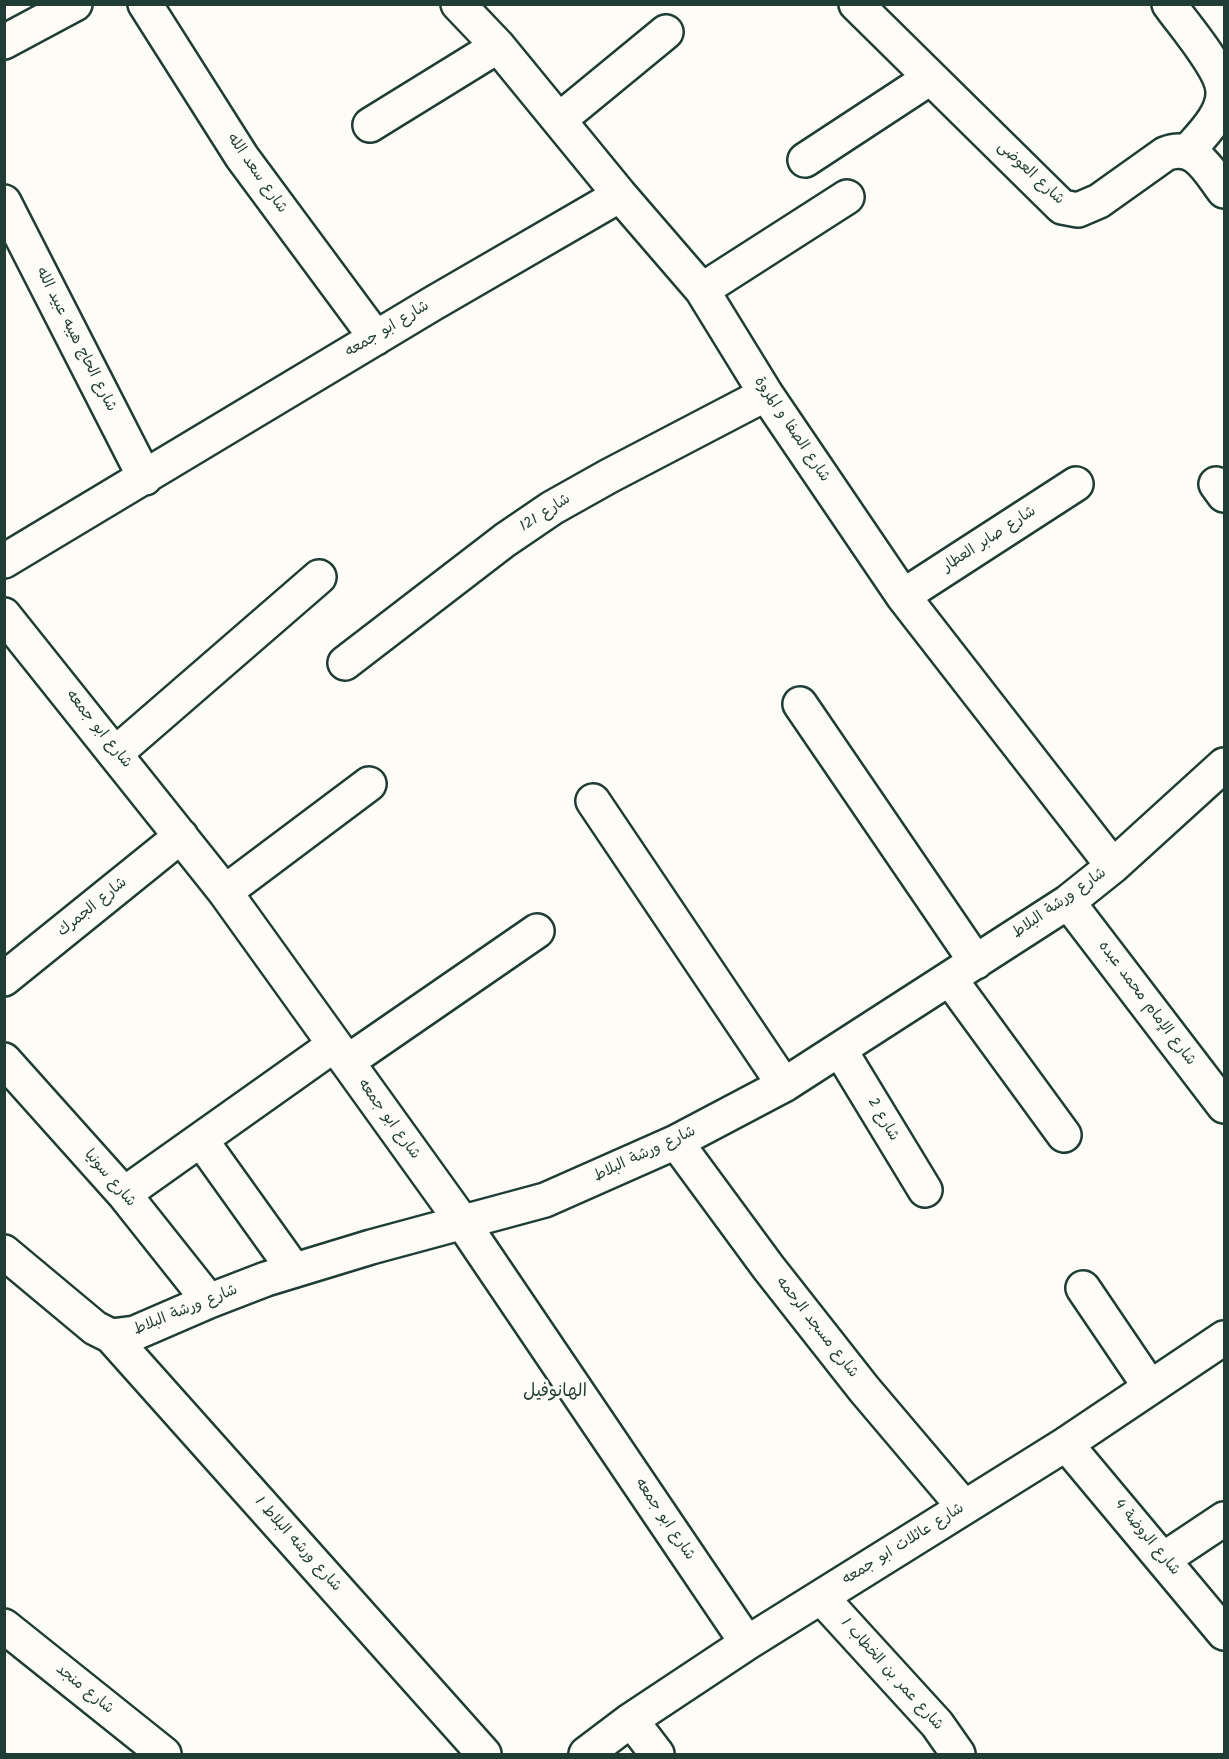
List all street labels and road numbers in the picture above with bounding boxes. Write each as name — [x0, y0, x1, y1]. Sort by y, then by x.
street label: شارع سعد الله — [222, 131, 290, 217]
street label: شارع العوضى — [993, 139, 1067, 209]
street label: شارع الحاج هيبه عبيد الله — [31, 265, 119, 415]
street label: شارع ابو جمعه — [343, 298, 433, 362]
street label: شارع الصفا و المروة — [749, 374, 833, 486]
street label: شارع 121 — [517, 491, 575, 537]
street label: شارع صابر العطار — [940, 503, 1040, 577]
street label: شارع ابو جمعه — [61, 688, 135, 772]
street label: شارع ورشة البلاط — [1009, 865, 1111, 943]
street label: شارع الجمرك — [55, 875, 131, 941]
street label: شارع الإمام محمد عبده — [1093, 938, 1199, 1070]
street label: شارع ابو جمعه — [353, 1076, 423, 1164]
street label: شارع 2 — [862, 1095, 902, 1145]
street label: شارع ورشة البلاط — [591, 1123, 699, 1187]
street label: شارع سونيا — [79, 1147, 139, 1211]
street label: شارع مسجد الرحمه — [771, 1274, 861, 1382]
street label: شارع ورشة البلاط — [131, 1282, 241, 1340]
street label: شارع ابو جمعه — [630, 1476, 698, 1564]
street label: شارع ورشه البلاط 1 — [250, 1494, 344, 1596]
street label: شارع الروضة 4 — [1109, 1496, 1183, 1580]
street label: شارع عائلات ابو جمعه — [840, 1500, 968, 1590]
street label: شارع عمر بن الخطاب 1 — [836, 1615, 946, 1735]
street label: شارع منجد — [51, 1661, 117, 1719]

